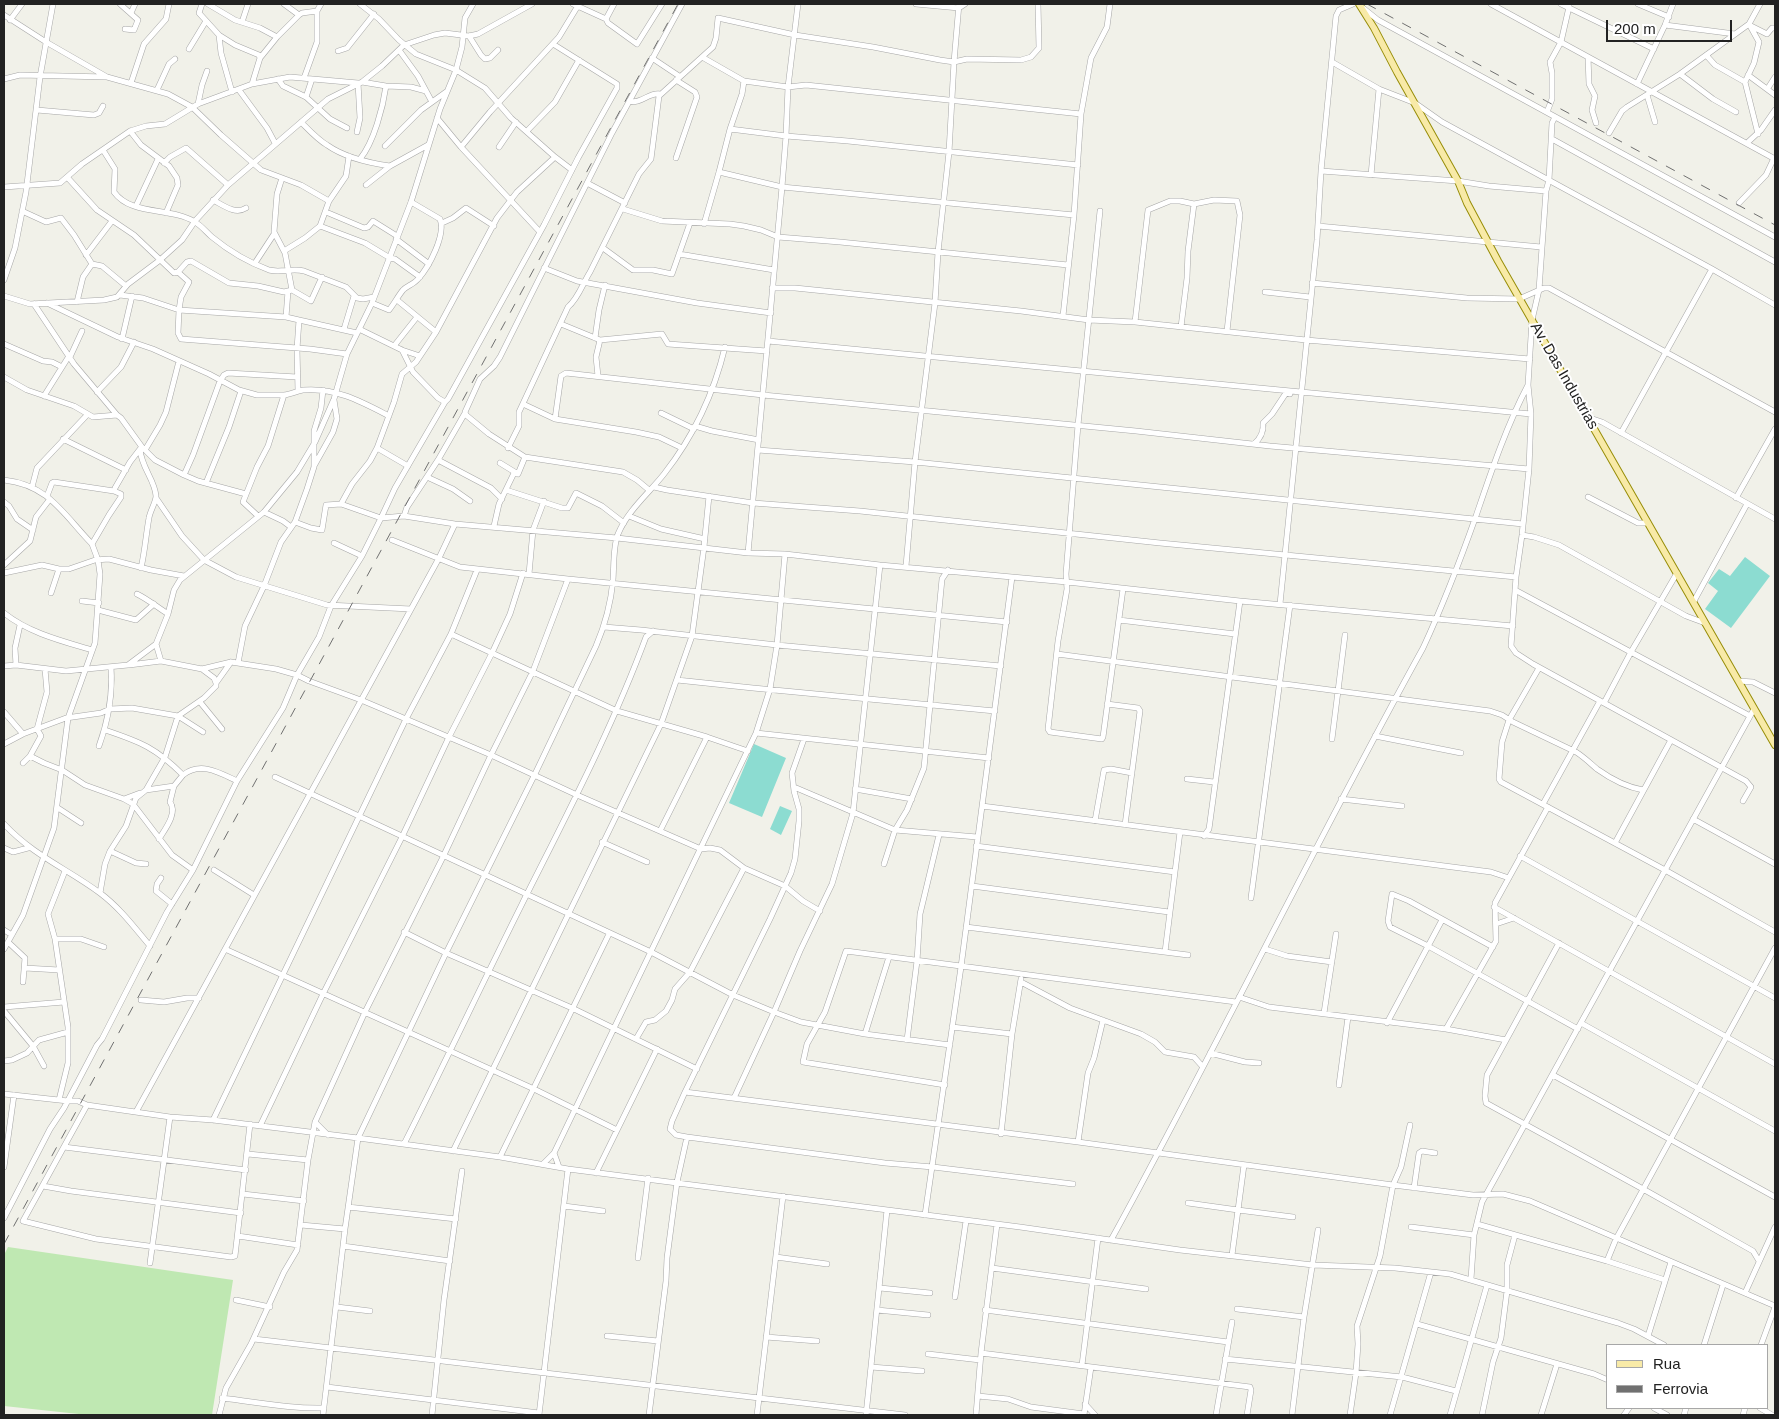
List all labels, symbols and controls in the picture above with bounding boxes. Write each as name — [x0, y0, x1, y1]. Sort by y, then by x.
scale bar — [1609, 10, 1735, 42]
text: 200 m — [1614, 20, 1656, 37]
street label: Av. Das Industrias — [1526, 319, 1602, 433]
legend — [1606, 1344, 1769, 1409]
text: Rua — [1653, 1355, 1681, 1372]
text: Ferrovia — [1653, 1380, 1708, 1397]

